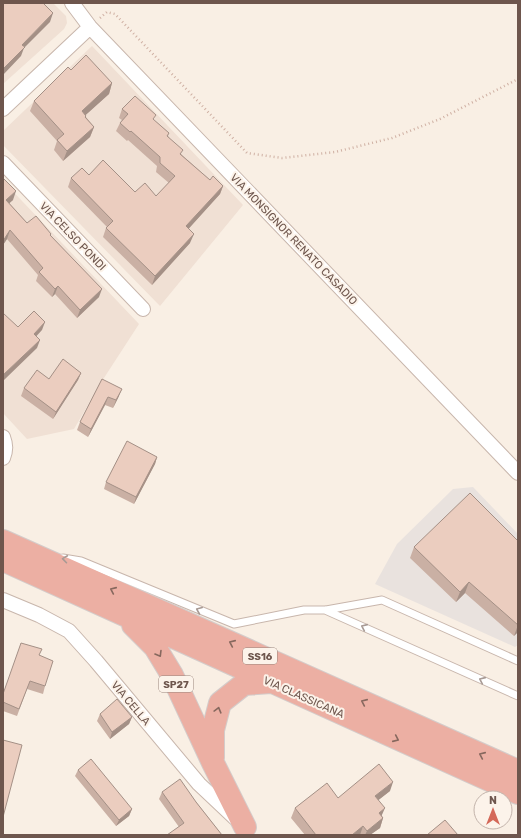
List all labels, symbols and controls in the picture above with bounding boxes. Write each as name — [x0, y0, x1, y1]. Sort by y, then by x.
street label: VIA MONSIGNOR RENATO CASADIO — [227, 171, 360, 308]
street label: VIA CELSO PONDI — [37, 200, 109, 273]
one-way arrow — [62, 555, 68, 564]
one-way arrow — [110, 587, 117, 595]
one-way arrow — [196, 607, 204, 615]
one-way arrow — [360, 624, 368, 632]
one-way arrow — [229, 640, 236, 648]
road number: SS16 — [243, 648, 277, 664]
one-way arrow — [155, 650, 162, 657]
street label: VIA CLASSICANA — [261, 674, 347, 721]
road number: SP27 — [159, 676, 193, 692]
one-way arrow — [479, 677, 487, 685]
street label: VIA CELLA — [108, 679, 153, 729]
one-way arrow — [360, 699, 368, 707]
one-way arrow — [213, 707, 222, 714]
one-way arrow — [392, 734, 400, 742]
one-way arrow — [479, 752, 487, 760]
north arrow — [473, 790, 513, 830]
text: N — [489, 794, 497, 807]

